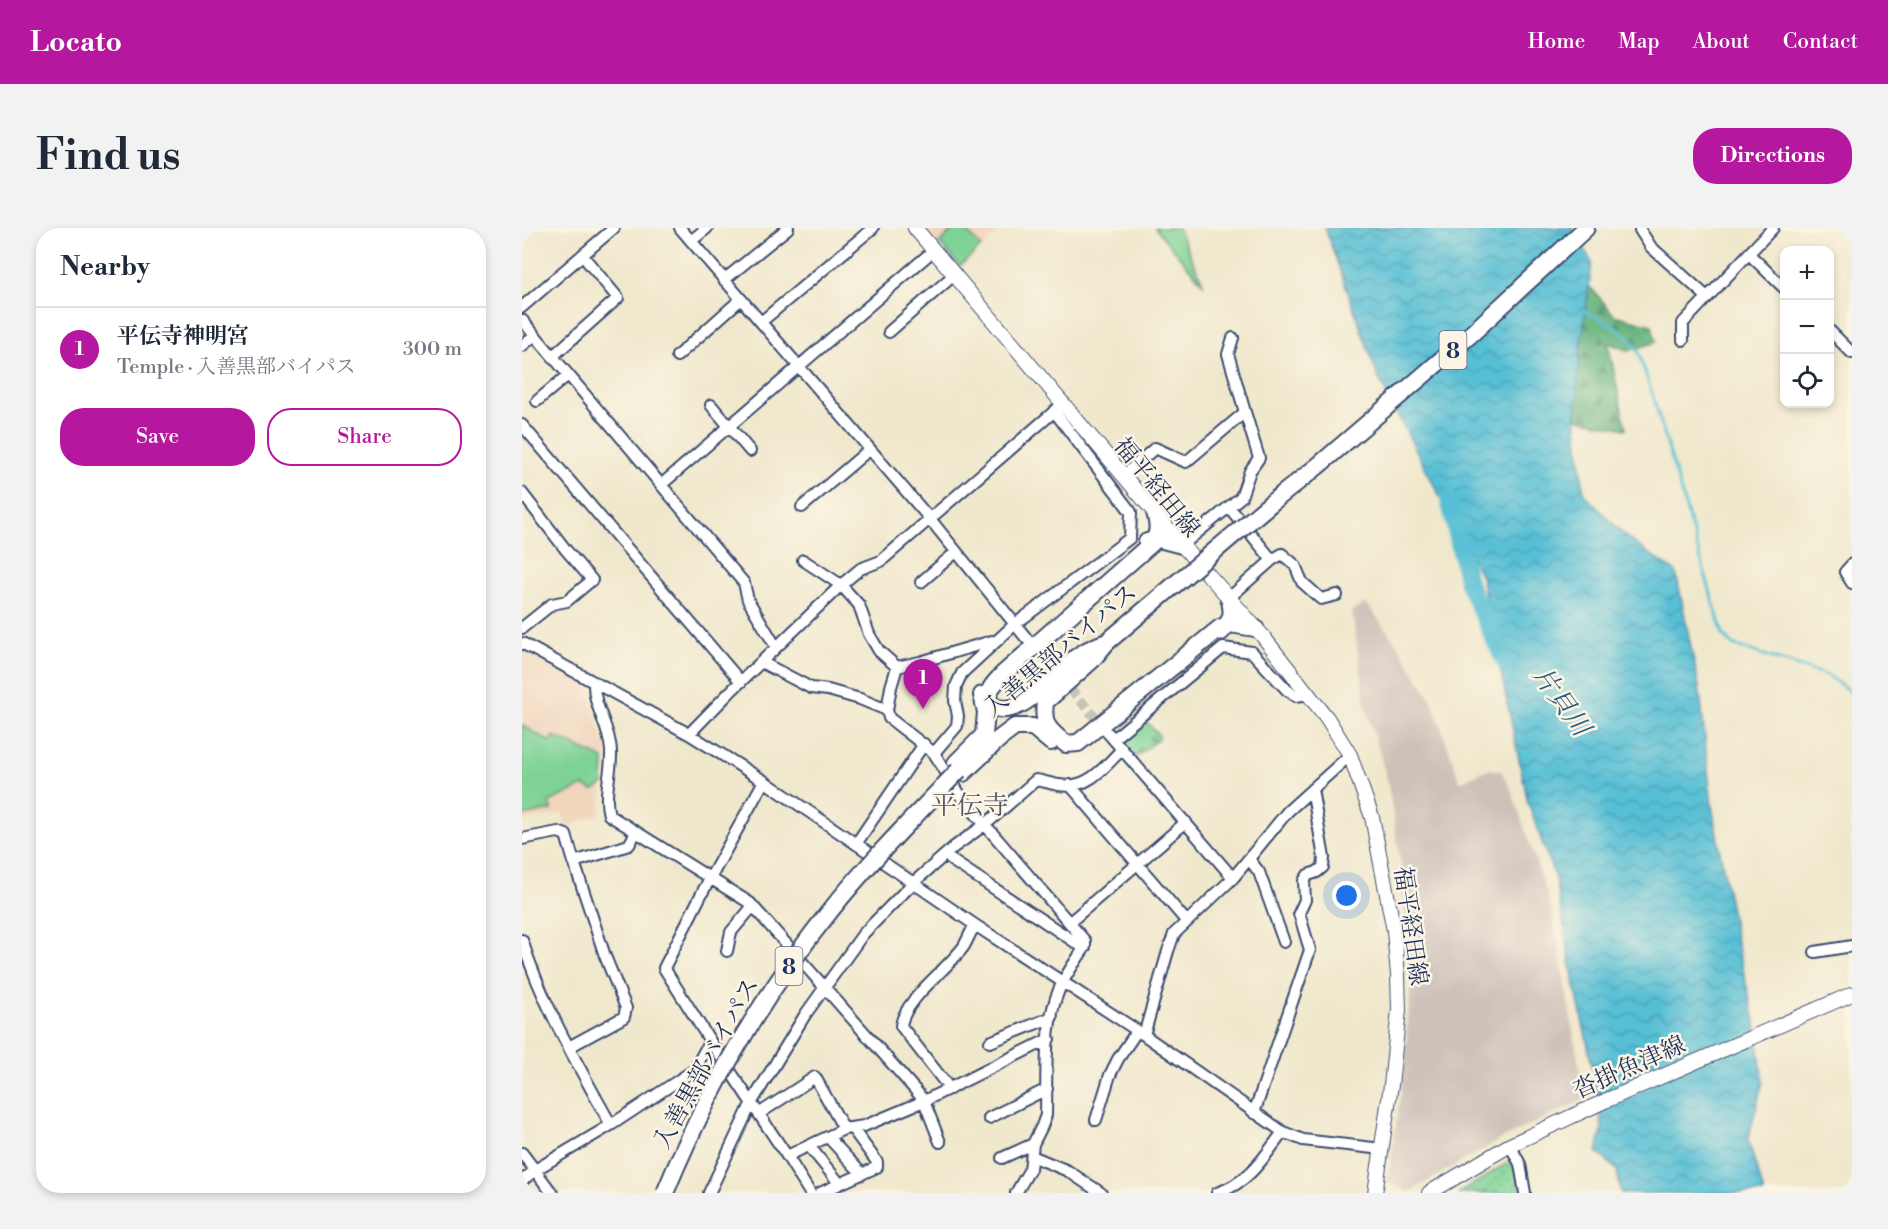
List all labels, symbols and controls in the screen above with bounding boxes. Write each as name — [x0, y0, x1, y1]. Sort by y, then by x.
text: Locato — [30, 25, 122, 60]
text: Home — [1528, 29, 1585, 55]
text: Map — [1618, 29, 1660, 55]
text: About — [1693, 29, 1750, 55]
text: Contact — [1783, 29, 1858, 55]
button: Directions — [1693, 128, 1852, 184]
text: Find us — [36, 130, 180, 183]
map controls — [1780, 246, 1834, 408]
button: + — [1780, 246, 1834, 300]
text: Nearby — [60, 251, 150, 283]
button: − — [1780, 300, 1834, 354]
text: 平伝寺神明宮 — [117, 323, 249, 350]
road number: 8 — [1440, 331, 1466, 369]
text: 1 — [75, 337, 84, 362]
text: 300 m — [403, 337, 462, 362]
button: locate — [1780, 354, 1834, 408]
text: Temple · 入善黒部バイパス — [117, 355, 356, 380]
button: Save — [60, 408, 255, 466]
button: Share — [267, 408, 462, 466]
street label: 福平経田線 — [1107, 432, 1206, 544]
street label: 入善黒部バイパス — [978, 578, 1144, 724]
pin: 1 — [904, 660, 942, 709]
water label: 片貝川 — [1525, 661, 1599, 745]
district label: 平伝寺 — [931, 790, 1009, 822]
street label: 福平経田線 — [1387, 865, 1433, 988]
your location — [1332, 881, 1361, 910]
road number: 8 — [776, 947, 802, 985]
street label: 入善黒部バイパス — [647, 972, 766, 1155]
street label: 沓掛魚津線 — [1568, 1030, 1690, 1106]

